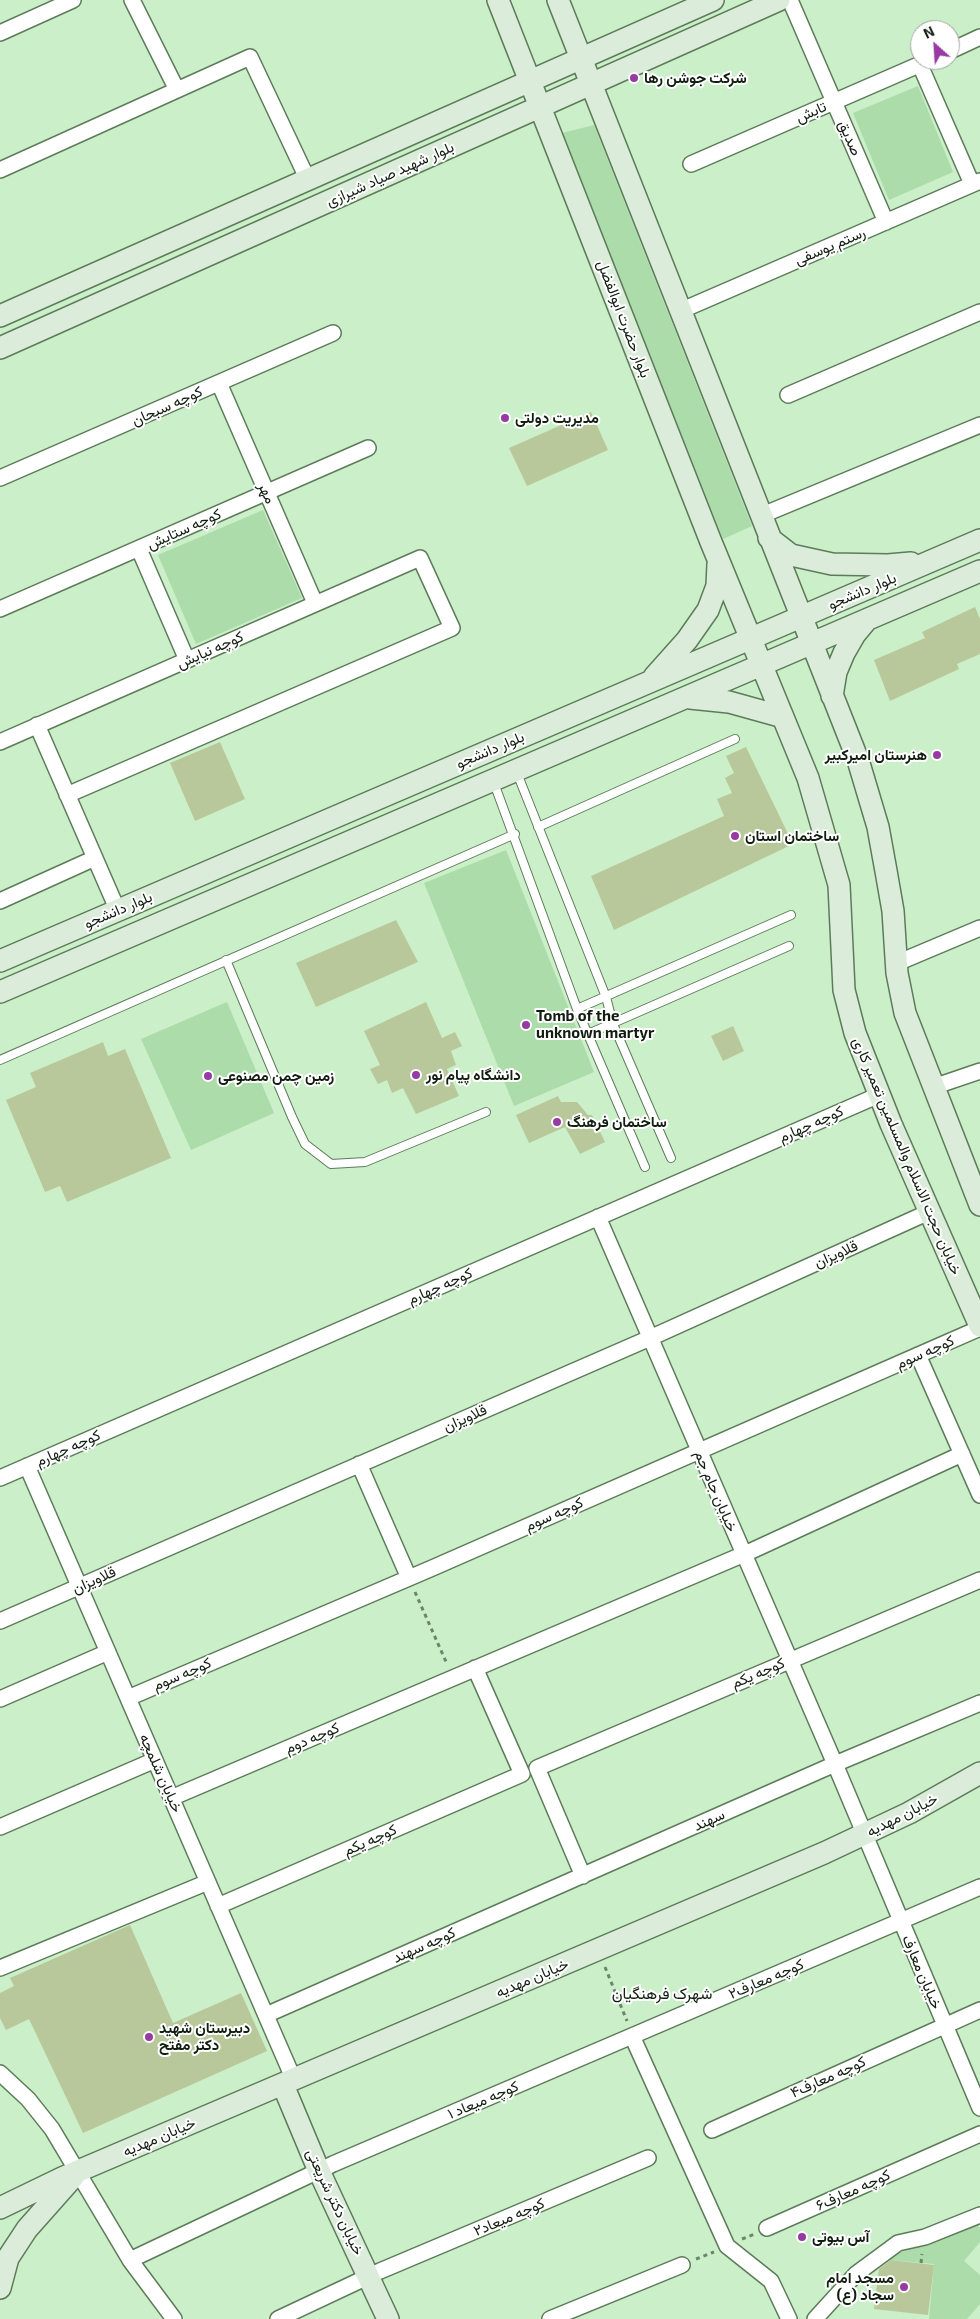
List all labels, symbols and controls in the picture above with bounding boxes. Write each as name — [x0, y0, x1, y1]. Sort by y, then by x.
north arrow — [910, 20, 960, 70]
text: N — [920, 22, 937, 42]
place label: شرکت جوشن رها — [644, 69, 747, 87]
marker: شرکت جوشن رها — [628, 72, 640, 84]
street label: تابش — [793, 97, 829, 127]
street label: صدیق — [835, 118, 865, 158]
street label: بلوار شهید صیاد شیرازی — [323, 138, 457, 210]
street label: رستم یوسفی — [792, 223, 868, 269]
street label: بلوار حضرت ابوالفضل — [593, 258, 655, 380]
street label: کوچه سبحان — [129, 382, 205, 430]
place label: مدیریت دولتی — [515, 409, 599, 427]
marker: مدیریت دولتی — [499, 412, 511, 424]
street label: مهر — [254, 480, 280, 506]
street label: کوچه ستایش — [144, 505, 224, 553]
street label: بلوار دانشجو — [825, 569, 899, 613]
street label: كوچه نيايش — [174, 627, 246, 673]
street label: بلوار دانشجو — [453, 728, 527, 772]
place label: هنرستان امیرکبیر — [825, 746, 927, 764]
marker: هنرستان امیرکبیر — [931, 749, 943, 761]
place label: ساختمان استان — [745, 827, 839, 845]
marker: ساختمان استان — [729, 830, 741, 842]
street label: بلوار دانشجو — [81, 888, 155, 932]
place label: Tomb of the unknown martyr — [536, 1007, 654, 1042]
marker: Tomb of the unknown martyr — [520, 1019, 532, 1031]
street label: خیابان حجت الاسلام والمسلمین تعمیر کاری — [849, 1035, 965, 1277]
place label: دانشگاه پیام نور — [426, 1066, 521, 1084]
place label: زمین چمن مصنوعی — [218, 1067, 334, 1085]
marker: دانشگاه پیام نور — [410, 1069, 422, 1081]
marker: زمین چمن مصنوعی — [202, 1070, 214, 1082]
street label: کوچه چهارم — [776, 1102, 846, 1146]
place label: ساختمان فرهنگ — [567, 1113, 667, 1131]
marker: ساختمان فرهنگ — [551, 1116, 563, 1128]
street label: قلاویزان — [811, 1236, 861, 1272]
street label: کوچه چهارم — [405, 1264, 475, 1308]
street label: کوچه سوم — [893, 1331, 957, 1373]
street label: قلاویزان — [440, 1400, 490, 1436]
street label: کوچه چهارم — [33, 1426, 103, 1470]
street label: خیابان جام جم — [691, 1447, 741, 1535]
street label: کوچه سوم — [522, 1493, 586, 1535]
street label: قلاویزان — [69, 1562, 119, 1598]
street label: کوچه سوم — [150, 1654, 214, 1694]
street label: کوچه یکم — [729, 1654, 787, 1692]
street label: کوچه دوم — [282, 1719, 342, 1757]
street label: خیابان شلمچه — [136, 1731, 186, 1815]
street label: خیابان مهدیه — [864, 1789, 940, 1841]
street label: سهند — [691, 1805, 727, 1835]
street label: کوچه یکم — [341, 1820, 399, 1860]
street label: کوچه سهند — [390, 1923, 458, 1967]
street label: خیابان معارف — [898, 1932, 946, 2012]
street label: خیابان مهدیه — [493, 1955, 571, 2001]
street label: کوچه معارف۲ — [726, 1955, 806, 2003]
district label: شهرک فرهنگیان — [612, 1984, 712, 2004]
place label: دبیرستان شهید دکتر مفتح — [159, 2019, 250, 2054]
marker: دبیرستان شهید دکتر مفتح — [143, 2031, 155, 2043]
street label: کوچه معارف۴ — [787, 2052, 869, 2102]
street label: کوچه میعاد ۱ — [445, 2077, 521, 2123]
street label: خیابان مهدیه — [120, 2114, 198, 2160]
street label: خیابان دکتر شریعتی — [302, 2146, 368, 2258]
street label: کوچه معارف۶ — [813, 2166, 893, 2214]
street label: کوچه میعاد۲ — [471, 2194, 547, 2240]
place label: آس بیوتی — [812, 2228, 869, 2246]
marker: آس بیوتی — [796, 2231, 808, 2243]
place label: مسجد امام سجاد (ع) — [826, 2269, 894, 2304]
marker: مسجد امام سجاد (ع) — [898, 2281, 910, 2293]

